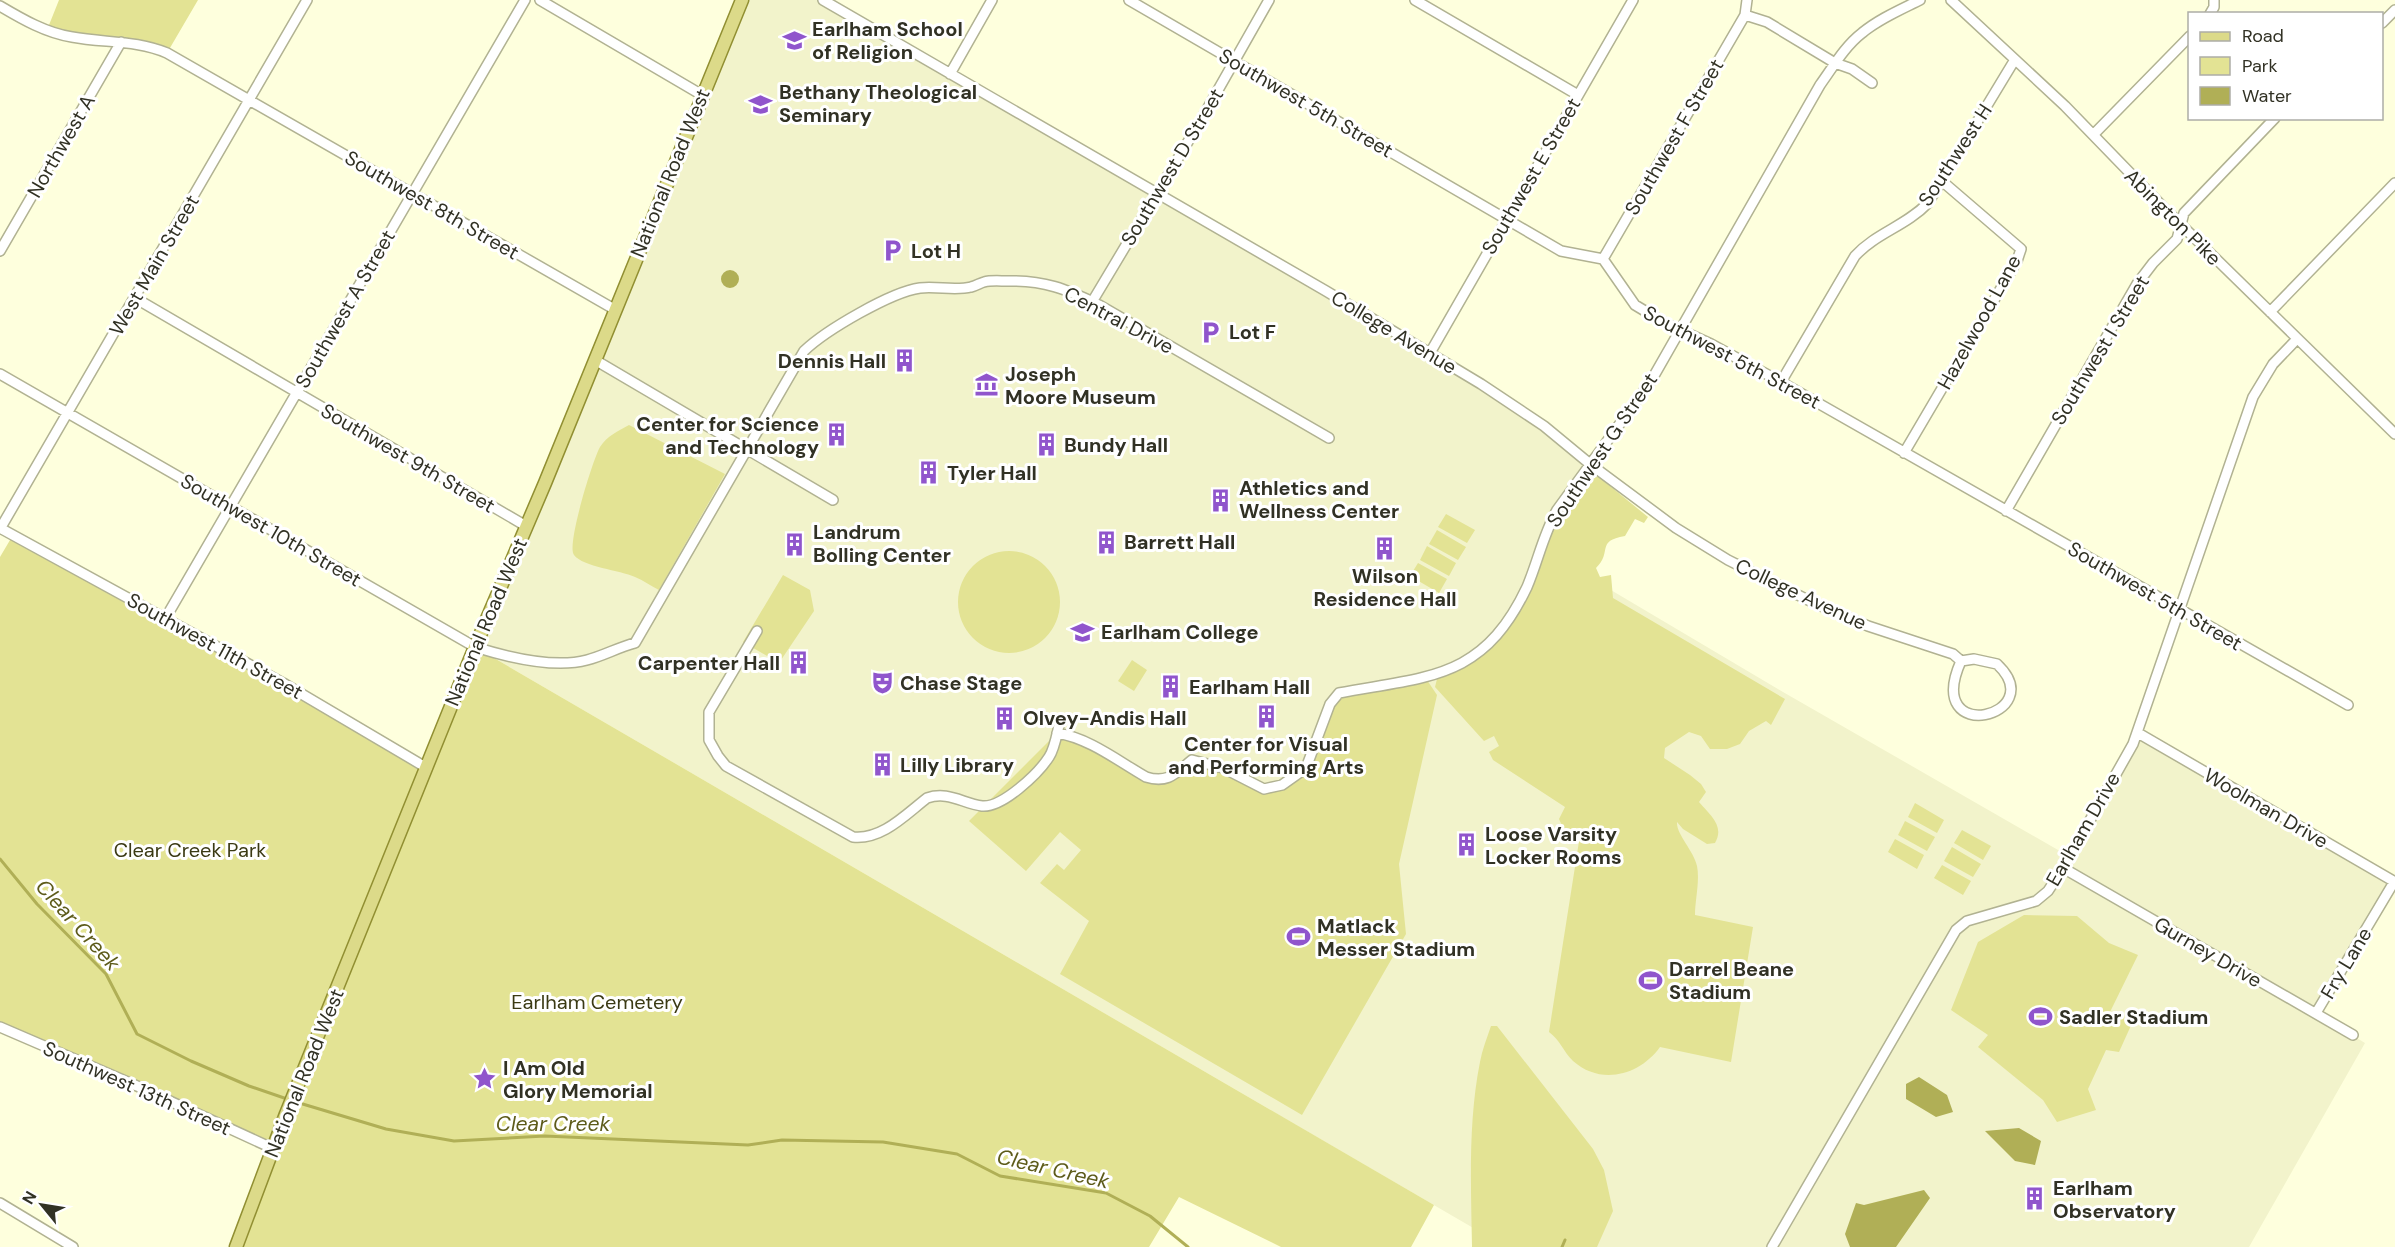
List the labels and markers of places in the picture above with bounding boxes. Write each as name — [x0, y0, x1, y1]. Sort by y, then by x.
place label: Earlham School of Religion — [812, 16, 963, 65]
school or university icon: Earlham School of Religion — [781, 28, 807, 54]
place label: Bethany Theological Seminary — [779, 79, 977, 128]
school or university icon: Bethany Theological Seminary — [748, 91, 774, 117]
parking icon: Lot H — [880, 238, 906, 264]
place label: Lot H — [911, 238, 961, 264]
parking icon: Lot F — [1198, 319, 1224, 345]
place label: Lot F — [1229, 319, 1276, 345]
place label: Dennis Hall — [778, 348, 886, 374]
building icon: Dennis Hall — [891, 348, 917, 374]
place label: Joseph Moore Museum — [1005, 361, 1156, 410]
museum icon: Joseph Moore Museum — [974, 372, 1000, 398]
place label: Center for Science and Technology — [636, 411, 819, 460]
building icon: Center for Science and Technology — [824, 422, 850, 448]
building icon: Bundy Hall — [1033, 432, 1059, 458]
place label: Bundy Hall — [1064, 432, 1168, 458]
building icon: Tyler Hall — [916, 460, 942, 486]
place label: Tyler Hall — [947, 460, 1037, 486]
place label: Athletics and Wellness Center — [1239, 475, 1399, 524]
building icon: Athletics and Wellness Center — [1208, 487, 1234, 513]
place label: Landrum Bolling Center — [813, 519, 951, 568]
building icon: Barrett Hall — [1093, 529, 1119, 555]
place label: Barrett Hall — [1124, 529, 1235, 555]
building icon: Landrum Bolling Center — [782, 531, 808, 557]
building icon: Wilson Residence Hall — [1372, 535, 1398, 561]
place label: Wilson Residence Hall — [1313, 563, 1457, 612]
school or university icon: Earlham College — [1070, 619, 1096, 645]
place label: Earlham College — [1101, 619, 1258, 645]
place label: Carpenter Hall — [638, 650, 780, 676]
building icon: Carpenter Hall — [785, 650, 811, 676]
theatre icon: Chase Stage — [869, 670, 895, 696]
place label: Chase Stage — [900, 670, 1022, 696]
building icon: Earlham Hall — [1158, 674, 1184, 700]
place label: Earlham Hall — [1189, 674, 1310, 700]
building icon: Center for Visual and Performing Arts — [1253, 703, 1279, 729]
building icon: Olvey-Andis Hall — [992, 705, 1018, 731]
place label: Olvey-Andis Hall — [1023, 705, 1187, 731]
place label: Center for Visual and Performing Arts — [1168, 731, 1364, 780]
building icon: Lilly Library — [869, 752, 895, 778]
place label: Lilly Library — [900, 752, 1014, 778]
place label: Loose Varsity Locker Rooms — [1485, 821, 1622, 870]
building icon: Loose Varsity Locker Rooms — [1454, 832, 1480, 858]
place label: Matlack Messer Stadium — [1317, 913, 1475, 962]
sports icon: Matlack Messer Stadium — [1286, 924, 1312, 950]
place label: Darrel Beane Stadium — [1669, 956, 1794, 1005]
sports icon: Darrel Beane Stadium — [1638, 967, 1664, 993]
sports icon: Sadler Stadium — [2028, 1004, 2054, 1030]
place label: Sadler Stadium — [2059, 1004, 2208, 1030]
place label: I Am Old Glory Memorial — [503, 1055, 653, 1104]
place icon: I Am Old Glory Memorial — [472, 1066, 498, 1092]
place label: Earlham Observatory — [2053, 1175, 2176, 1224]
building icon: Earlham Observatory — [2022, 1186, 2048, 1212]

